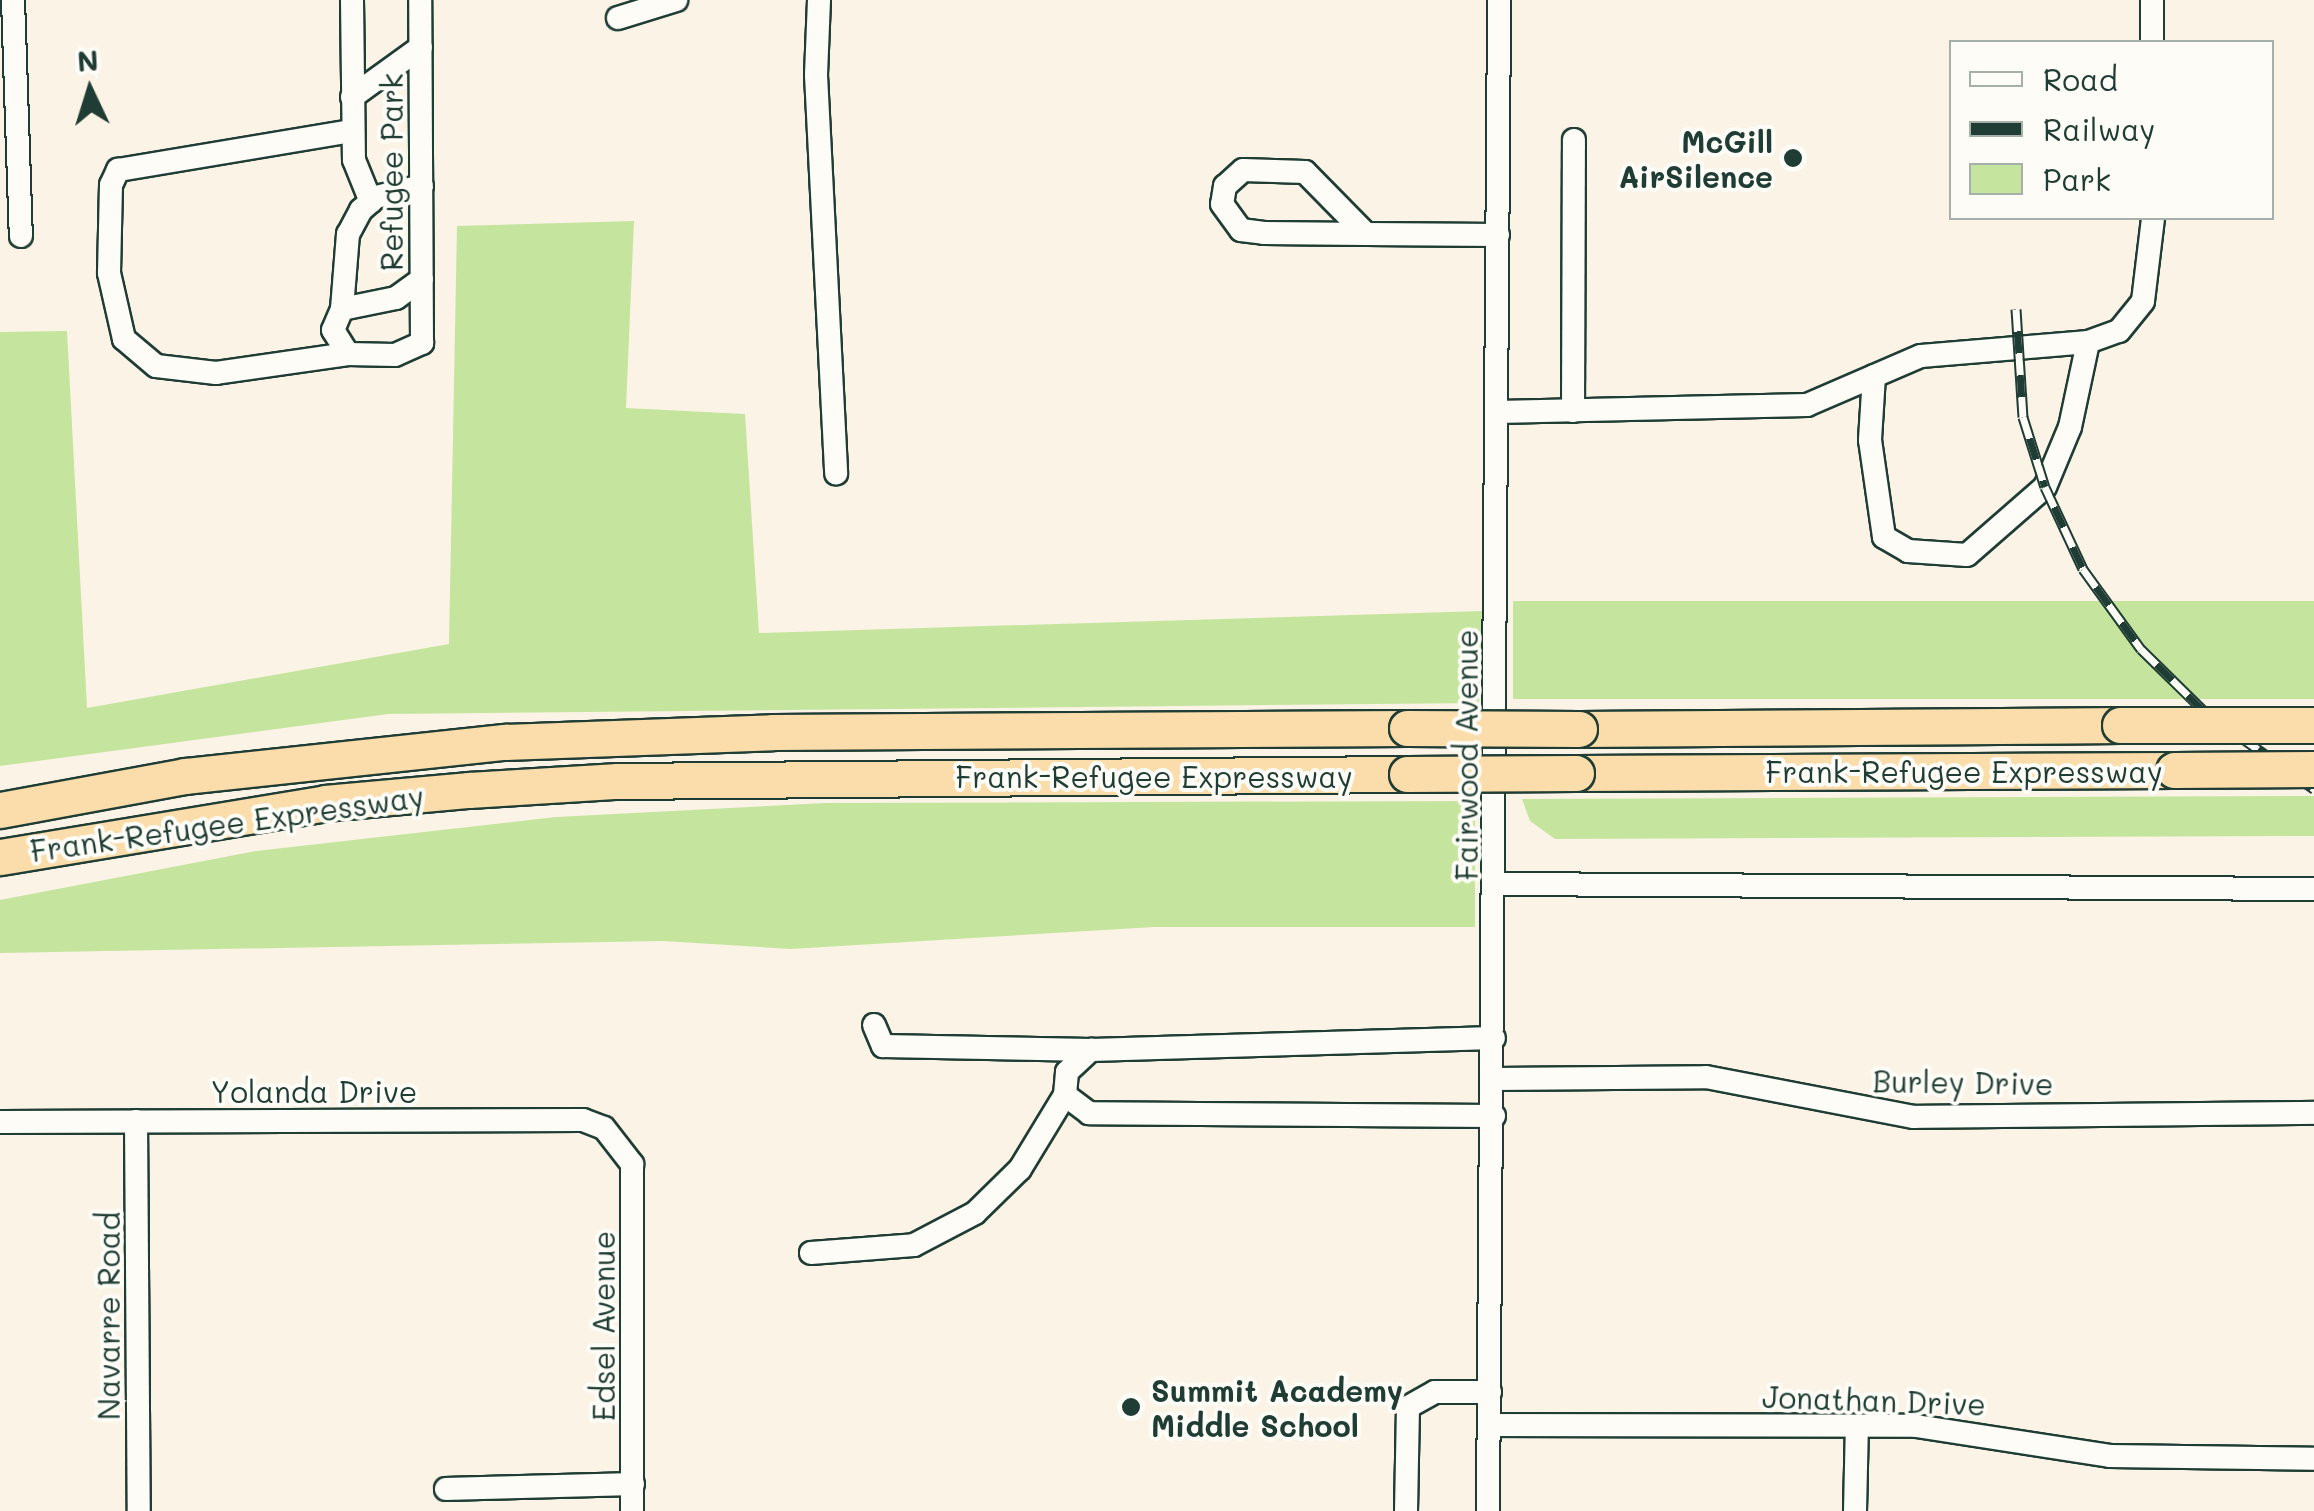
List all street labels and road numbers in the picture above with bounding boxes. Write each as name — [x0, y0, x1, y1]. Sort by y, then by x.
street label: Refugee Park — [373, 73, 409, 271]
street label: Fairwood Avenue — [1448, 630, 1484, 880]
street label: Frank-Refugee Expressway — [1765, 753, 2163, 789]
street label: Frank-Refugee Expressway — [955, 758, 1353, 794]
street label: Frank-Refugee Expressway — [28, 778, 426, 868]
street label: Burley Drive — [1872, 1062, 2054, 1102]
street label: Yolanda Drive — [211, 1073, 417, 1109]
street label: Navarre Road — [90, 1212, 126, 1420]
street label: Edsel Avenue — [585, 1231, 621, 1421]
street label: Jonathan Drive — [1761, 1378, 1987, 1422]

